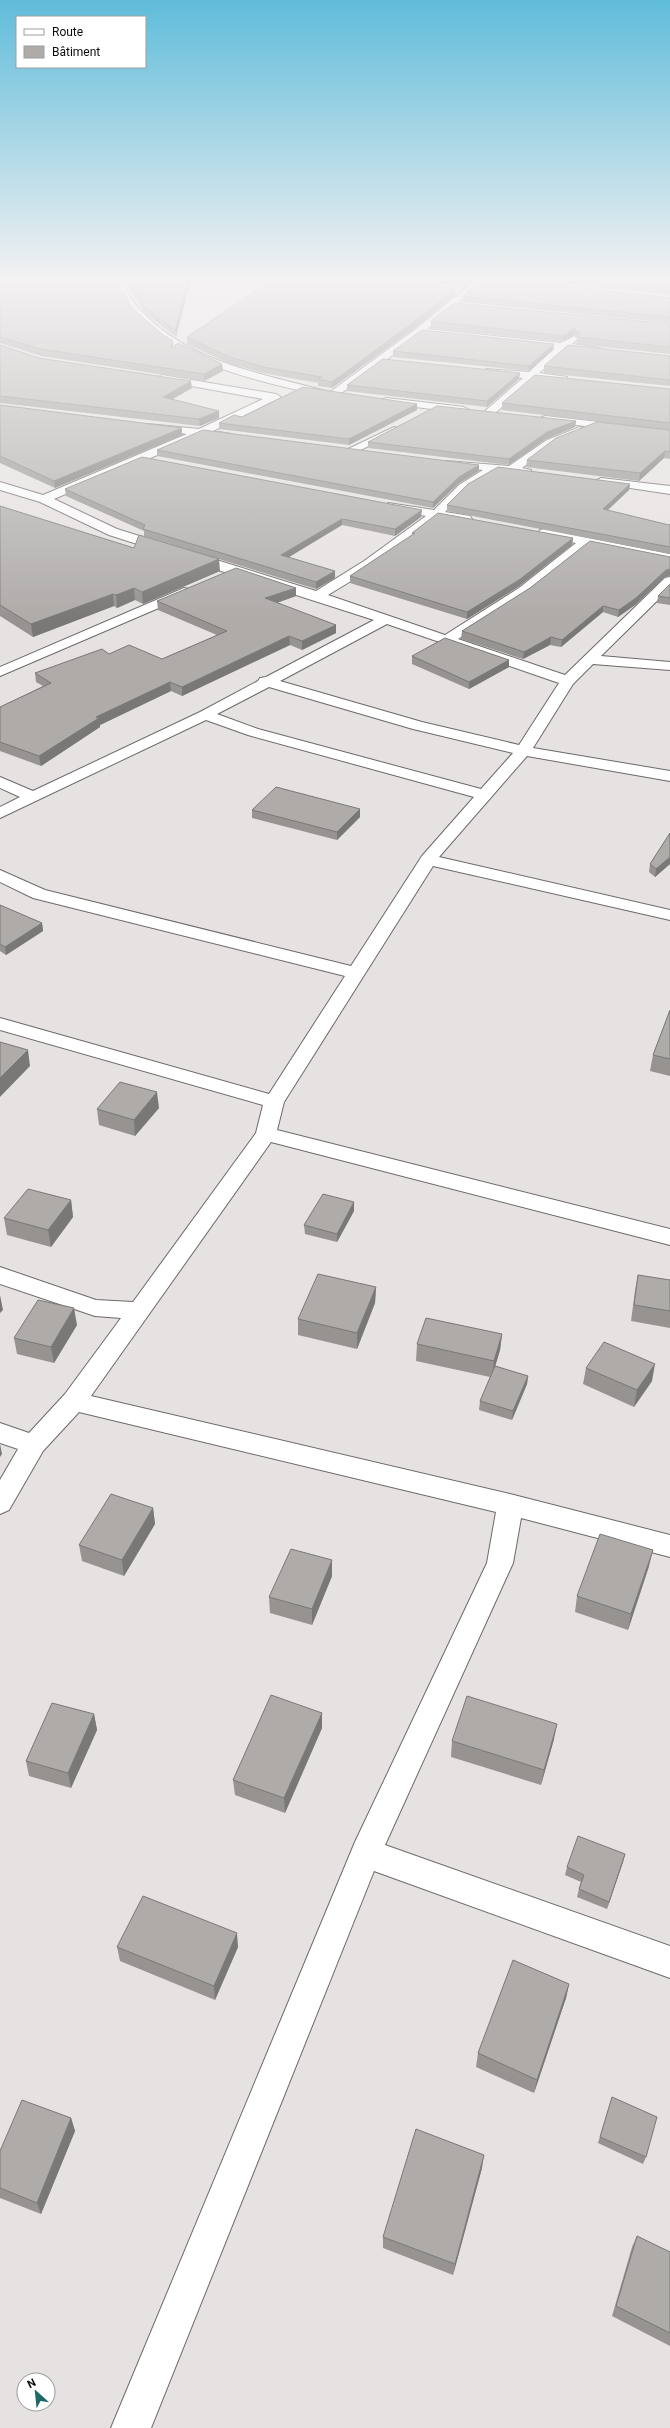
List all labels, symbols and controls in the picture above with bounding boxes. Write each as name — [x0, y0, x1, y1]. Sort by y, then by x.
legend — [16, 16, 146, 68]
text: Route — [52, 25, 83, 39]
text: Bâtiment — [52, 45, 100, 59]
north arrow — [16, 2372, 56, 2412]
text: N — [25, 2376, 38, 2391]

